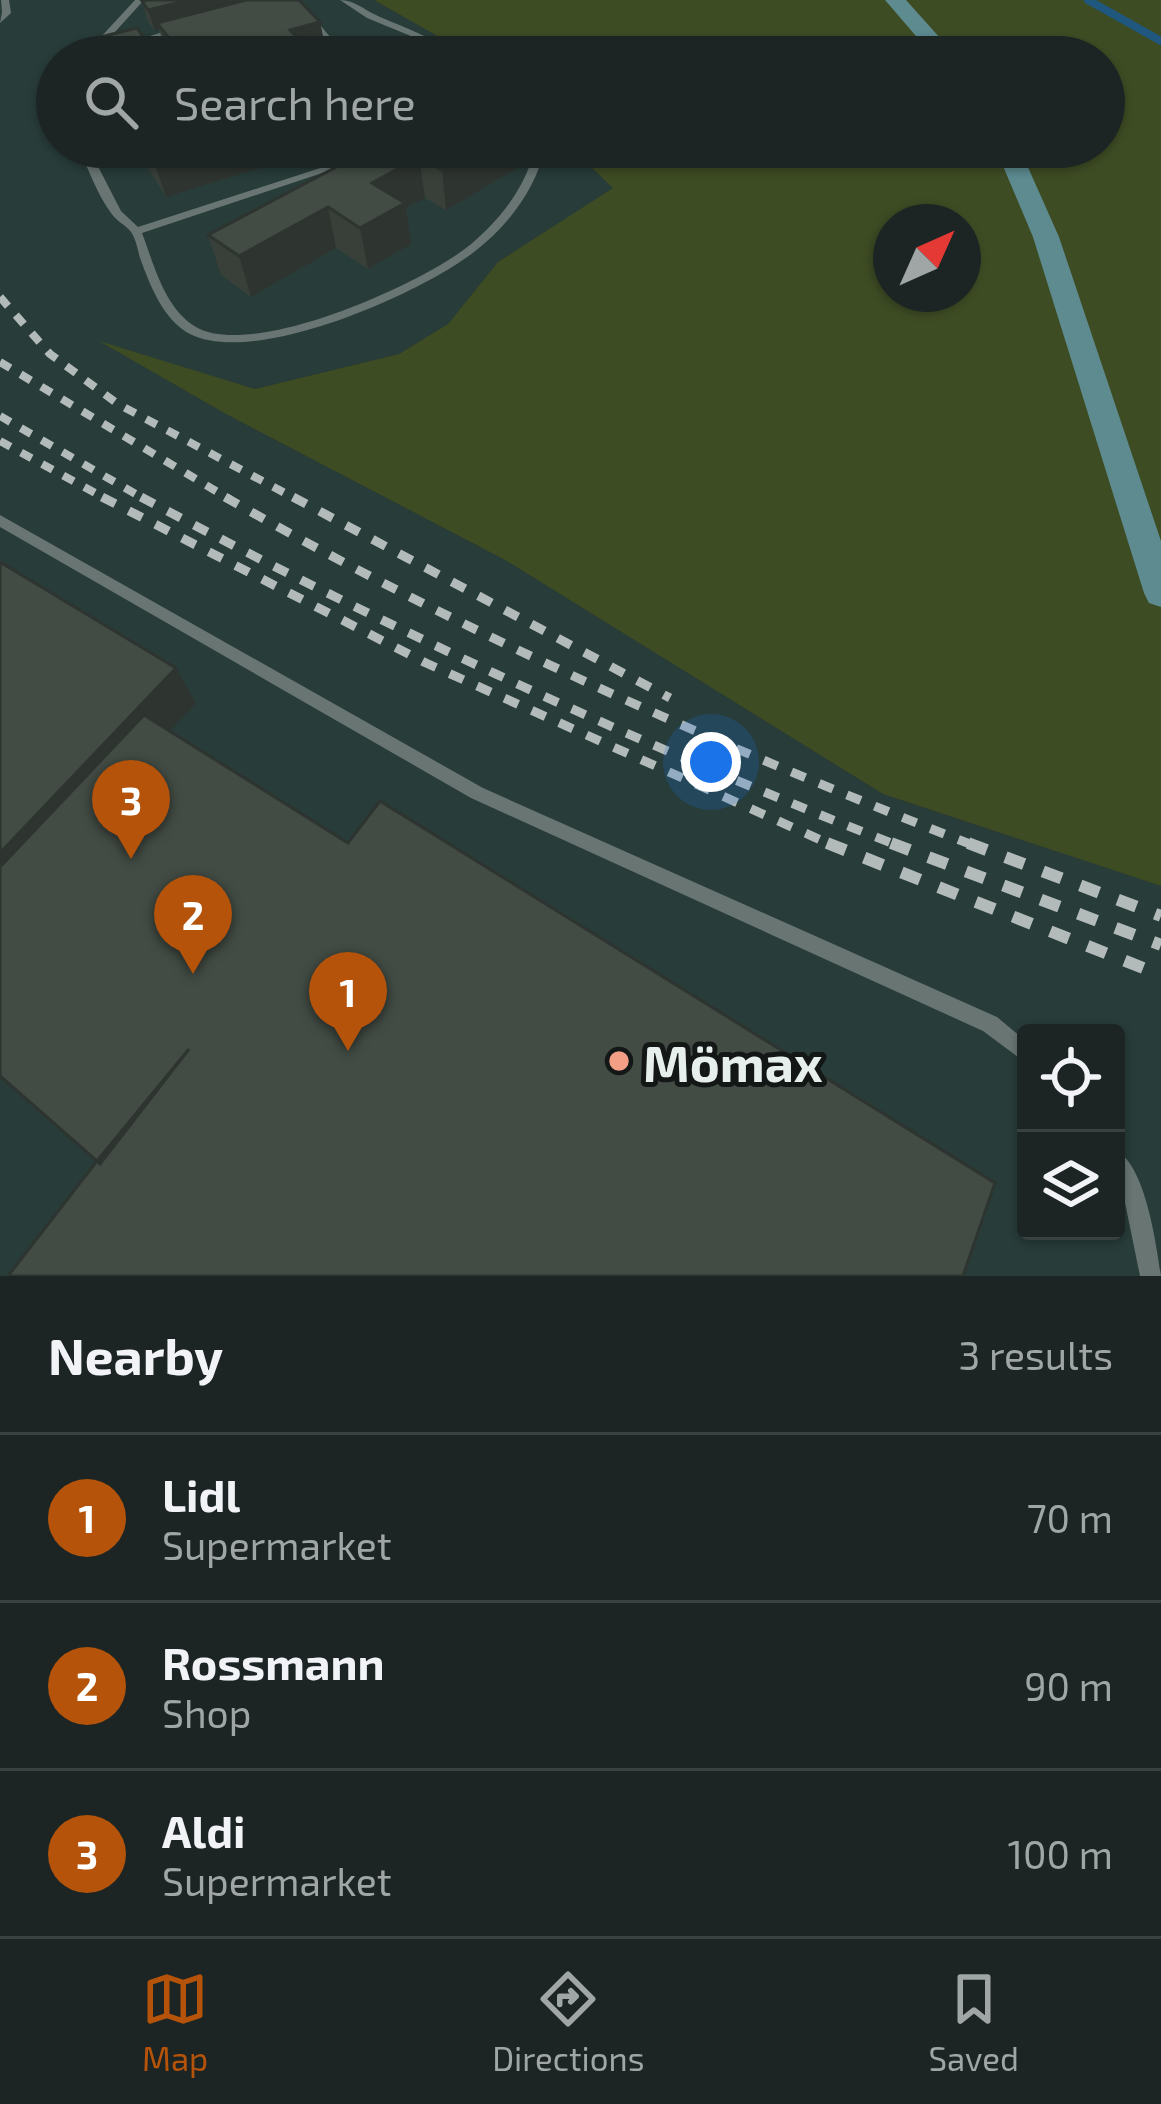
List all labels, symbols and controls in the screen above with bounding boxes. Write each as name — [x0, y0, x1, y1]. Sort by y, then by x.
search box — [36, 36, 1125, 168]
icon: search — [78, 69, 144, 135]
text: Search here — [174, 75, 416, 129]
north arrow — [873, 204, 981, 312]
your location — [681, 732, 741, 792]
pin: 3 — [92, 760, 170, 859]
pin: 2 — [154, 875, 232, 974]
pin: 1 — [309, 952, 387, 1051]
map controls — [1017, 1024, 1125, 1240]
button: locate — [1017, 1024, 1125, 1132]
place label: Mömax — [643, 1031, 823, 1092]
marker: Mömax — [606, 1048, 632, 1074]
button: layers — [1017, 1132, 1125, 1240]
text: Nearby — [48, 1324, 223, 1385]
text: 3 results — [959, 1331, 1113, 1378]
text: Lidl — [162, 1467, 240, 1521]
text: 1 — [79, 1494, 95, 1541]
text: 70 m — [1027, 1494, 1113, 1541]
text: Supermarket — [162, 1521, 392, 1568]
text: Rossmann — [162, 1635, 385, 1689]
text: 2 — [76, 1662, 98, 1709]
text: 90 m — [1024, 1662, 1113, 1709]
text: Shop — [162, 1689, 251, 1736]
text: Aldi — [162, 1803, 245, 1857]
text: 3 — [76, 1830, 98, 1877]
text: 100 m — [1008, 1830, 1113, 1877]
text: Supermarket — [162, 1857, 392, 1904]
tab: Map — [142, 1966, 208, 2078]
tab: Directions — [492, 1966, 644, 2078]
tab: Saved — [928, 1966, 1019, 2078]

